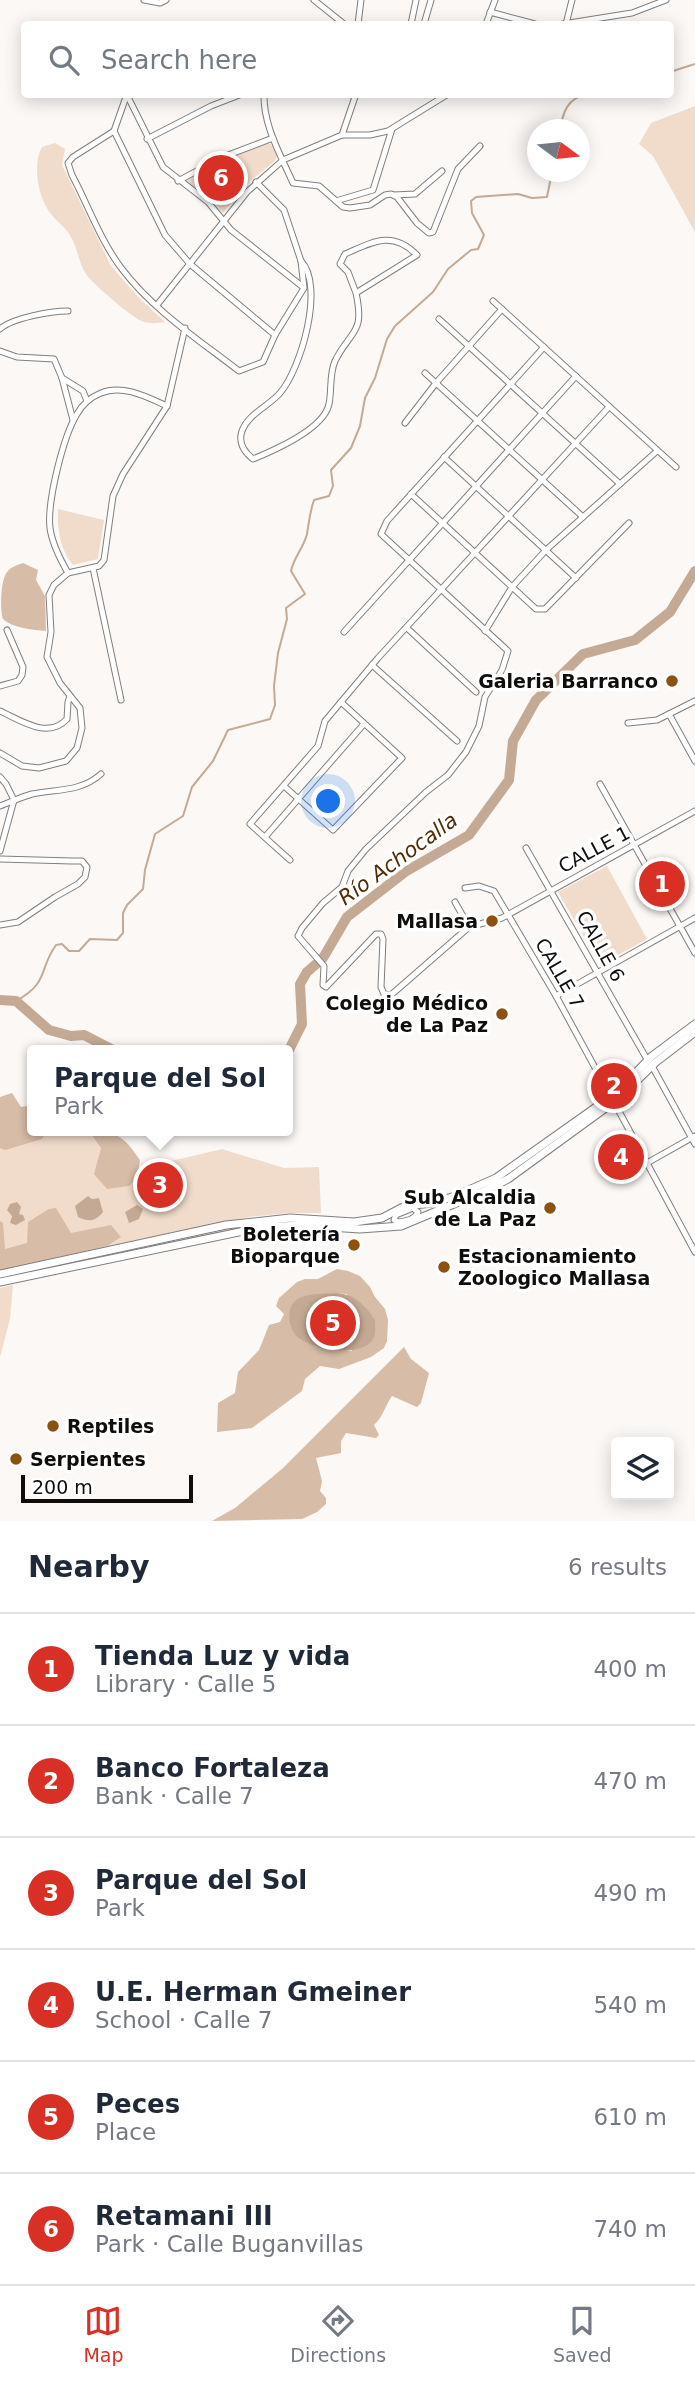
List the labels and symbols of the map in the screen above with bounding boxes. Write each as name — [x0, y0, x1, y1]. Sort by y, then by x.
north arrow — [527, 119, 590, 182]
pin: 6 — [198, 152, 244, 204]
place label: Galeria Barranco — [478, 670, 658, 692]
marker: Galeria Barranco — [664, 673, 680, 689]
your location — [311, 784, 345, 818]
water label: Río Achocalla — [334, 808, 462, 910]
street label: CALLE 1 — [555, 821, 633, 877]
pin: 1 — [639, 858, 685, 910]
street label: CALLE 6 — [573, 907, 629, 985]
place label: Mallasa — [396, 910, 478, 932]
marker: Mallasa — [484, 913, 500, 929]
street label: CALLE 7 — [531, 934, 589, 1012]
place label: Colegio Médico de La Paz — [326, 992, 488, 1036]
marker: Colegio Médico de La Paz — [494, 1006, 510, 1022]
pin: 2 — [591, 1060, 637, 1112]
pin: 4 — [598, 1131, 644, 1183]
pin: 3 — [137, 1159, 183, 1211]
place label: Sub Alcaldia de La Paz — [404, 1186, 536, 1230]
marker: Sub Alcaldia de La Paz — [542, 1200, 558, 1216]
place label: Boletería Bioparque — [230, 1223, 340, 1267]
marker: Boletería Bioparque — [346, 1237, 362, 1253]
place label: Estacionamiento Zoologico Mallasa — [458, 1245, 650, 1289]
marker: Estacionamiento Zoologico Mallasa — [436, 1259, 452, 1275]
pin: 5 — [310, 1297, 356, 1349]
place label: Reptiles — [67, 1415, 154, 1437]
marker: Reptiles — [45, 1418, 61, 1434]
place label: Serpientes — [30, 1448, 146, 1470]
marker: Serpientes — [8, 1451, 24, 1467]
scale bar — [21, 1472, 192, 1504]

